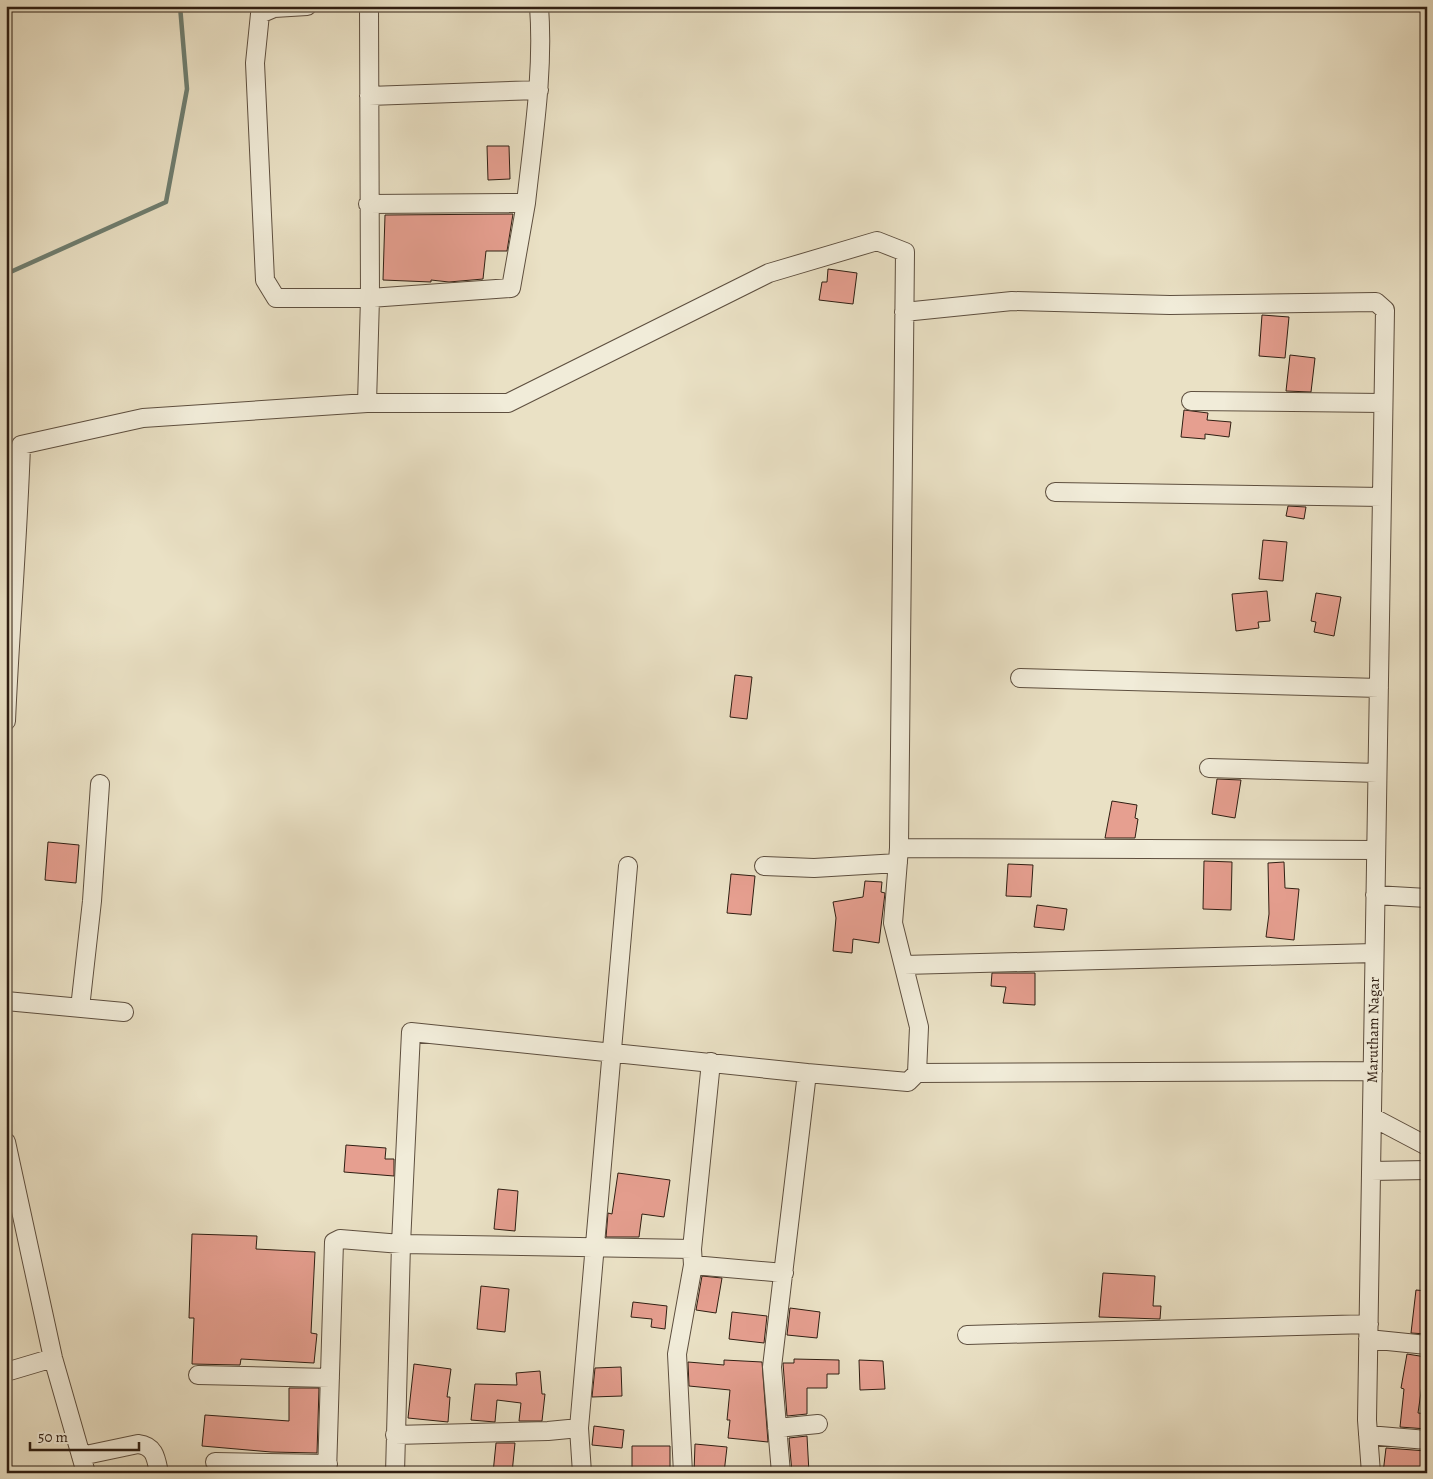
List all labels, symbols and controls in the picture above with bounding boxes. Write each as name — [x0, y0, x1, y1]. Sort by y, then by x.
street label: Marutham Nagar — [1362, 976, 1384, 1083]
scale bar — [30, 1419, 139, 1451]
text: 50 m — [38, 1427, 68, 1447]

